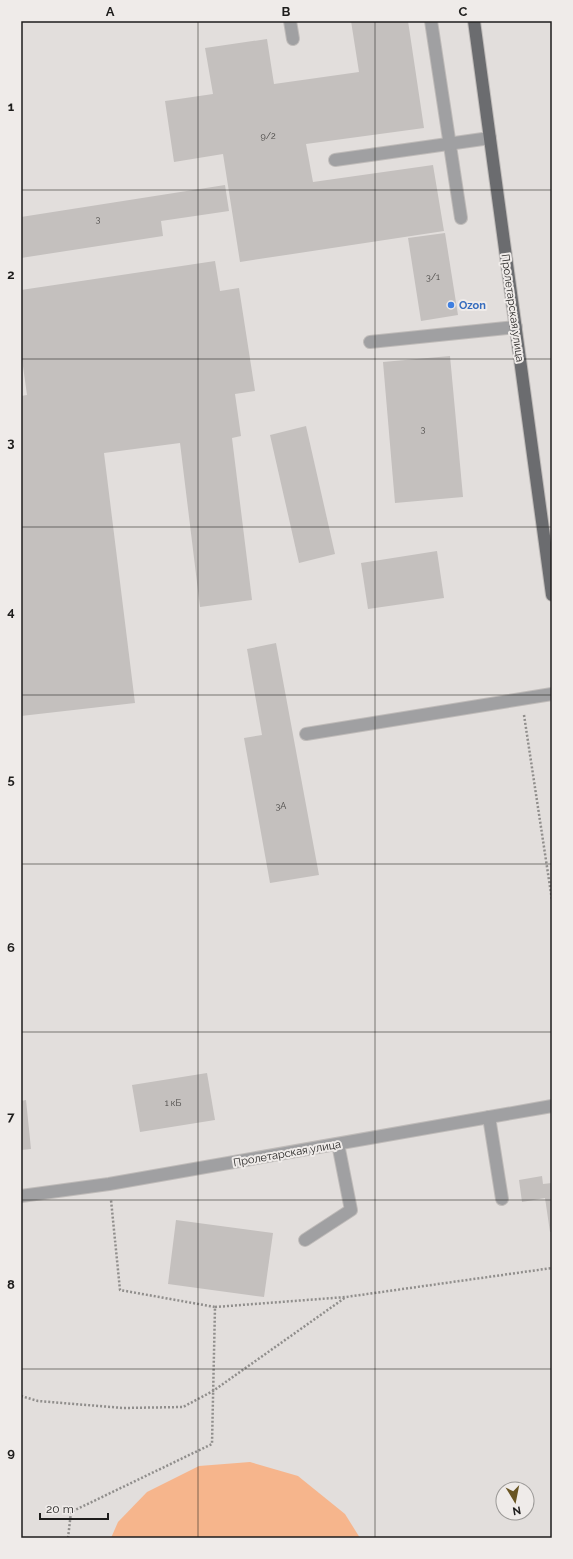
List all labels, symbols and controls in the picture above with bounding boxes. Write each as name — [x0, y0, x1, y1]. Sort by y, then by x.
text: A — [106, 4, 115, 19]
text: B — [282, 4, 291, 19]
text: C — [459, 4, 468, 19]
text: 1 — [8, 99, 15, 114]
house number: 9/2 — [260, 131, 276, 141]
house number: 3 — [96, 214, 101, 224]
street label: Пролетарская улица — [498, 253, 527, 363]
text: 2 — [7, 267, 15, 282]
house number: 3/1 — [426, 272, 440, 282]
place label: Ozon — [459, 299, 486, 312]
marker: Ozon — [446, 300, 456, 310]
house number: 3 — [421, 424, 426, 434]
text: 3 — [7, 435, 15, 450]
text: 4 — [7, 604, 15, 619]
text: 5 — [7, 772, 15, 787]
house number: 3А — [276, 801, 286, 811]
text: 6 — [7, 940, 15, 955]
house number: 1 кБ — [165, 1098, 181, 1108]
text: 7 — [7, 1109, 15, 1124]
street label: Пролетарская улица — [232, 1138, 342, 1169]
text: 8 — [7, 1277, 15, 1292]
text: 9 — [7, 1445, 15, 1460]
north arrow — [495, 1481, 535, 1521]
scale bar — [40, 1495, 108, 1521]
text: 20 m — [46, 1502, 74, 1516]
text: N — [511, 1503, 522, 1517]

